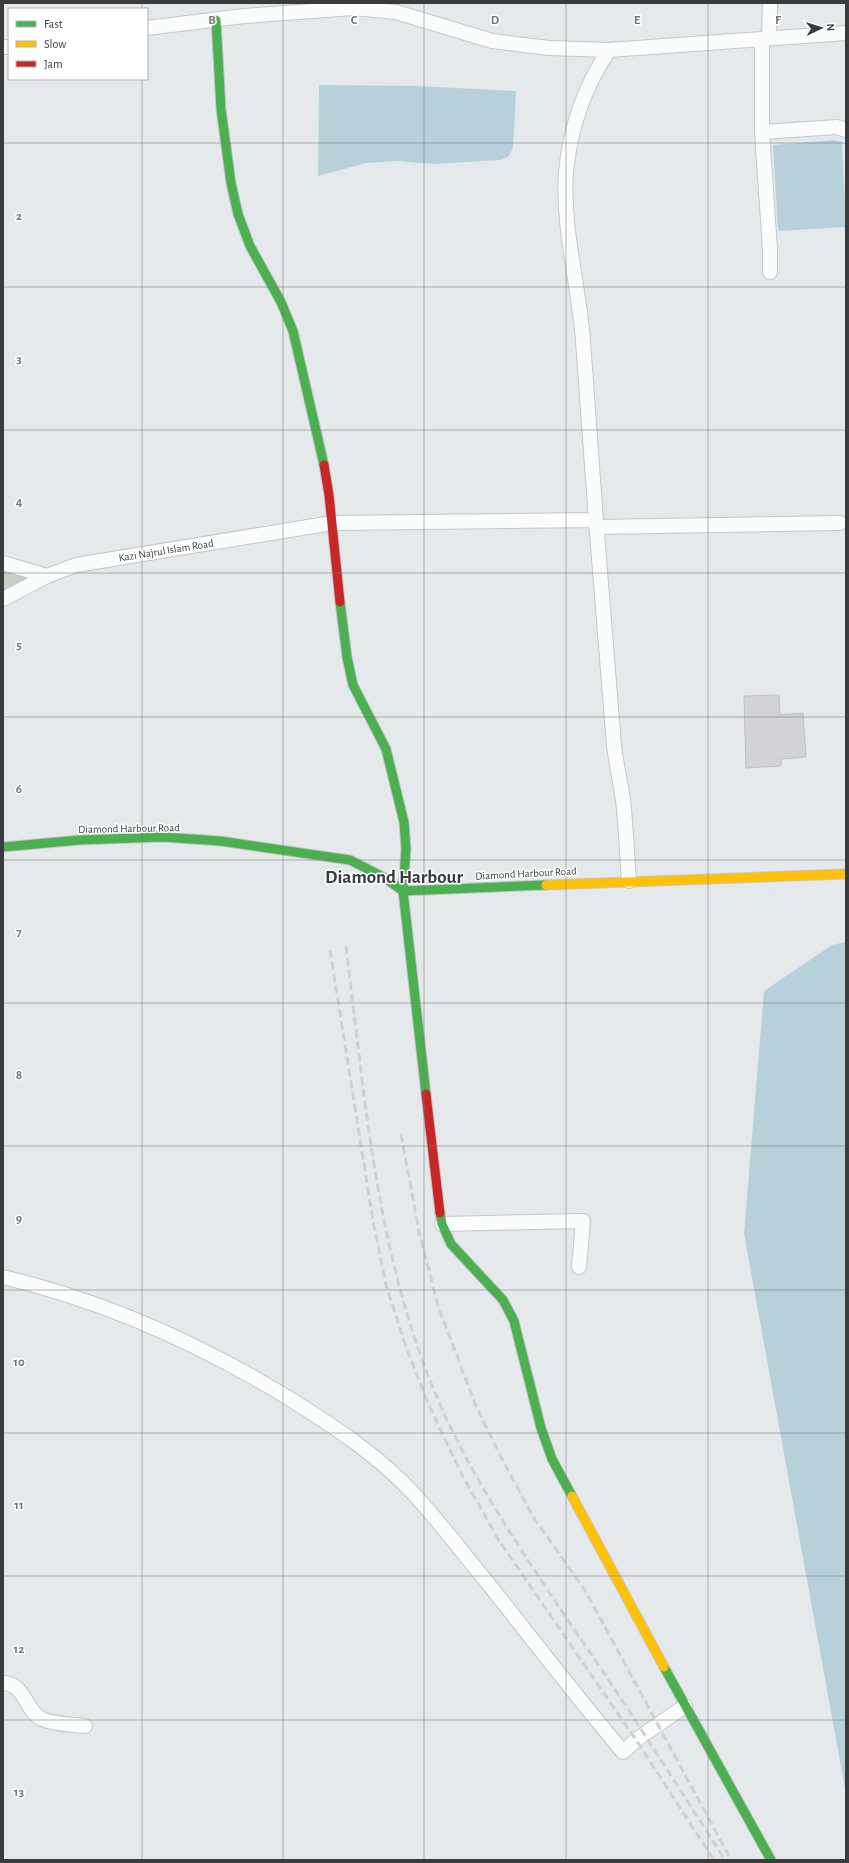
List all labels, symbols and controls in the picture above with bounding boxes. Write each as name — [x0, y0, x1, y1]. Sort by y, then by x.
legend — [8, 8, 148, 80]
north arrow — [801, 8, 841, 48]
text: B — [208, 14, 216, 27]
text: C — [351, 14, 358, 27]
text: D — [491, 14, 500, 27]
text: E — [634, 14, 641, 27]
text: F — [775, 14, 782, 27]
text: Fast — [44, 18, 63, 30]
text: N — [825, 23, 836, 32]
text: Slow — [44, 38, 66, 50]
text: Jam — [44, 58, 63, 70]
text: 2 — [16, 210, 22, 223]
text: 3 — [16, 353, 22, 366]
text: 4 — [16, 496, 23, 509]
street label: Kazi Najrul Islam Road — [118, 538, 215, 563]
text: 5 — [16, 639, 22, 652]
text: 6 — [16, 783, 22, 796]
street label: Diamond Harbour Road — [78, 822, 180, 835]
street label: Diamond Harbour Road — [475, 865, 577, 882]
district label: Diamond Harbour — [325, 868, 463, 887]
text: 7 — [16, 926, 22, 939]
text: 8 — [16, 1069, 22, 1082]
text: 9 — [16, 1213, 22, 1226]
text: 10 — [13, 1356, 25, 1369]
text: 11 — [14, 1499, 24, 1512]
text: 12 — [14, 1643, 24, 1656]
text: 13 — [14, 1786, 25, 1799]

